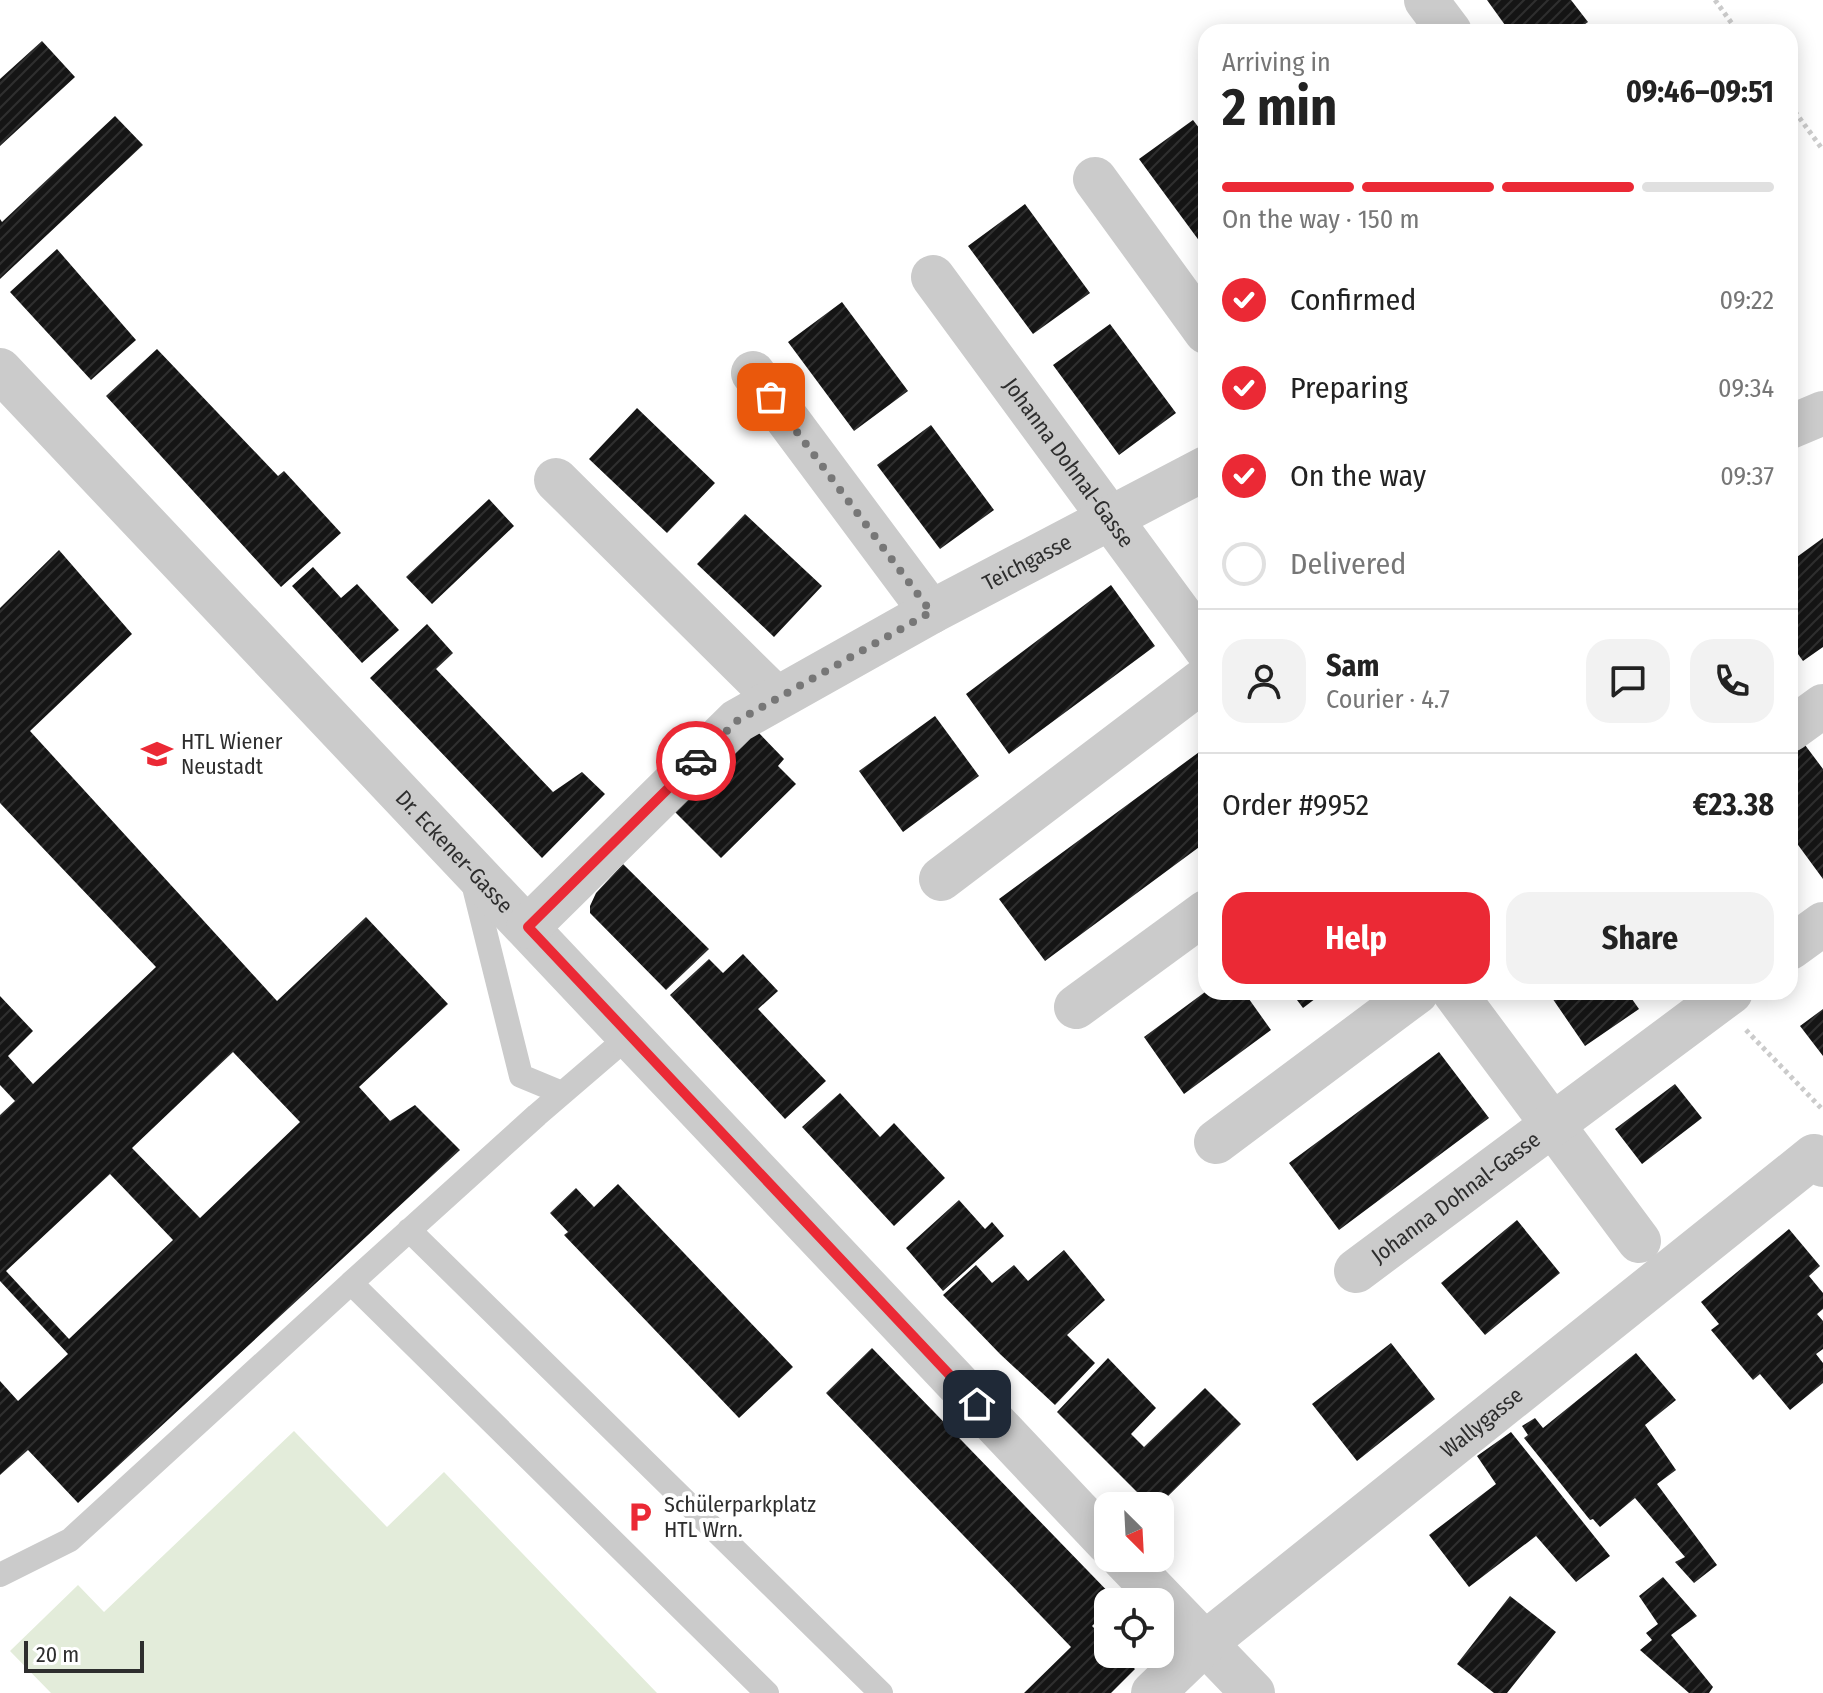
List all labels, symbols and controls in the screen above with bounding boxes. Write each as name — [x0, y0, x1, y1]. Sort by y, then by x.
text: Arriving in — [1222, 47, 1331, 78]
text: 09:46–09:51 — [1626, 74, 1774, 110]
text: 2 min — [1222, 76, 1337, 139]
text: On the way · 150 m — [1222, 204, 1419, 235]
icon: check — [1222, 278, 1266, 322]
text: Confirmed — [1290, 282, 1416, 318]
text: 09:22 — [1720, 285, 1774, 316]
pin — [737, 363, 805, 431]
icon: check — [1222, 366, 1266, 410]
text: Preparing — [1290, 370, 1408, 406]
street label: Johanna Dohnal-Gasse — [998, 373, 1140, 553]
text: 09:34 — [1718, 373, 1774, 404]
icon: bag — [749, 375, 793, 419]
icon: check — [1222, 454, 1266, 498]
text: On the way — [1290, 458, 1426, 494]
text: 09:37 — [1720, 461, 1774, 492]
street label: Teichgasse — [978, 528, 1076, 597]
text: Delivered — [1290, 546, 1406, 582]
button: person — [1222, 639, 1306, 723]
button: chat — [1586, 639, 1670, 723]
button: phone — [1690, 639, 1774, 723]
text: Sam — [1326, 648, 1379, 684]
text: Courier · 4.7 — [1326, 684, 1450, 715]
courier — [656, 721, 736, 801]
place label: HTL Wiener Neustadt — [181, 728, 283, 780]
school or university icon: HTL Wiener Neustadt — [140, 737, 174, 771]
icon: car — [674, 739, 718, 783]
street label: Dr. Eckener-Gasse — [390, 784, 519, 919]
text: Order #9952 — [1222, 787, 1369, 823]
text: €23.38 — [1693, 787, 1774, 823]
button: Help — [1222, 892, 1490, 984]
button: Share — [1506, 892, 1774, 984]
street label: Johanna Dohnal-Gasse — [1366, 1126, 1546, 1269]
pin — [943, 1370, 1011, 1438]
street label: Wallygasse — [1435, 1381, 1528, 1463]
icon: home — [955, 1382, 999, 1426]
place label: Schülerparkplatz HTL Wrn. — [664, 1491, 816, 1543]
north arrow — [1094, 1492, 1174, 1572]
map controls — [1094, 1492, 1174, 1668]
parking icon: Schülerparkplatz HTL Wrn. — [623, 1500, 657, 1534]
button: locate — [1094, 1588, 1174, 1668]
scale bar — [24, 1637, 144, 1673]
text: 20 m — [36, 1641, 79, 1668]

